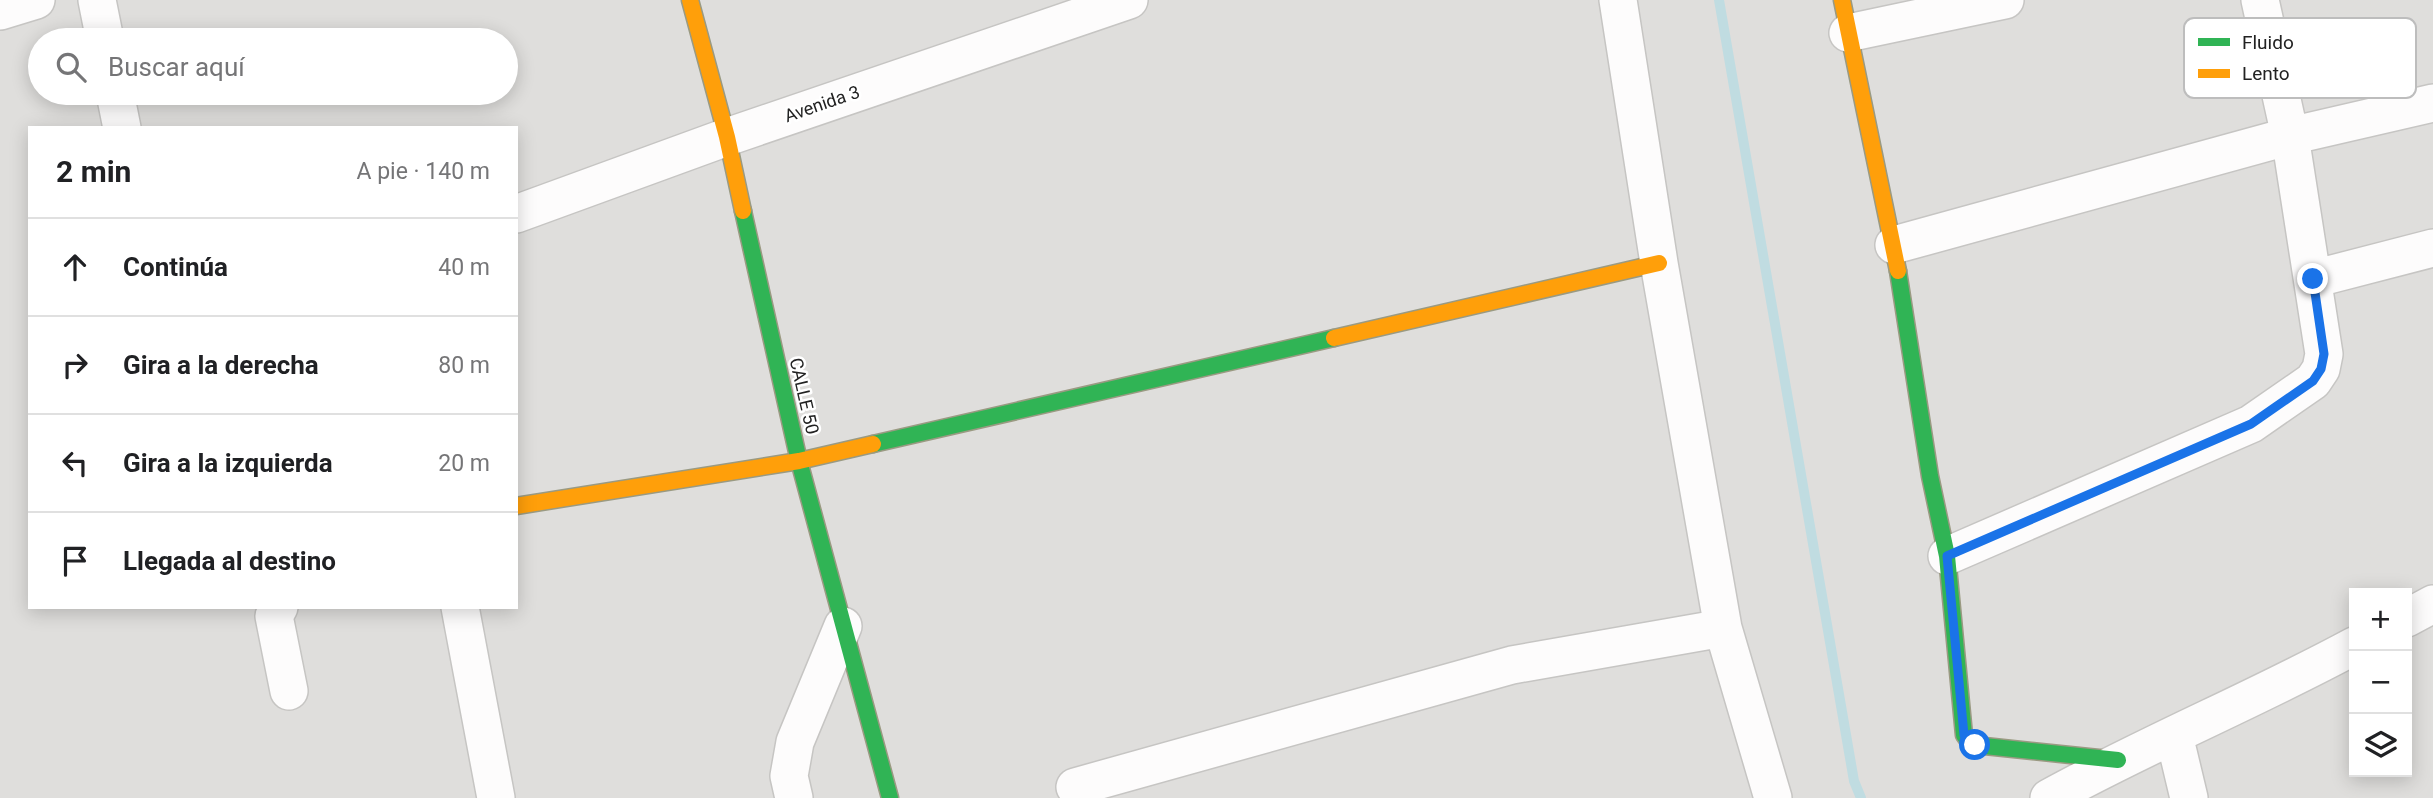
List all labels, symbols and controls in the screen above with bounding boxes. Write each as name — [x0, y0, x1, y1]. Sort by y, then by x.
legend — [2184, 18, 2416, 98]
search box — [28, 28, 518, 105]
text: Fluido — [2242, 31, 2294, 54]
icon: search — [52, 48, 90, 86]
text: Buscar aquí — [108, 52, 245, 82]
text: Lento — [2242, 62, 2290, 85]
street label: Avenida 3 — [781, 81, 862, 126]
text: 2 min — [56, 154, 131, 189]
text: A pie · 140 m — [357, 158, 490, 185]
icon: ahead — [56, 248, 94, 286]
text: Continúa — [123, 252, 228, 282]
text: 40 m — [438, 254, 490, 281]
route end — [2297, 263, 2328, 294]
icon: right — [56, 346, 94, 384]
text: Gira a la derecha — [123, 350, 319, 380]
text: 80 m — [438, 352, 490, 379]
street label: CALLE 50 — [786, 356, 823, 436]
icon: left — [56, 444, 94, 482]
text: Gira a la izquierda — [123, 448, 333, 478]
text: 20 m — [438, 450, 490, 477]
icon: arrive — [56, 542, 94, 580]
text: Llegada al destino — [123, 546, 336, 576]
map controls — [2349, 588, 2412, 777]
button: + — [2349, 588, 2412, 651]
button: − — [2349, 651, 2412, 714]
button: layers — [2349, 714, 2412, 777]
route start — [1959, 729, 1990, 760]

